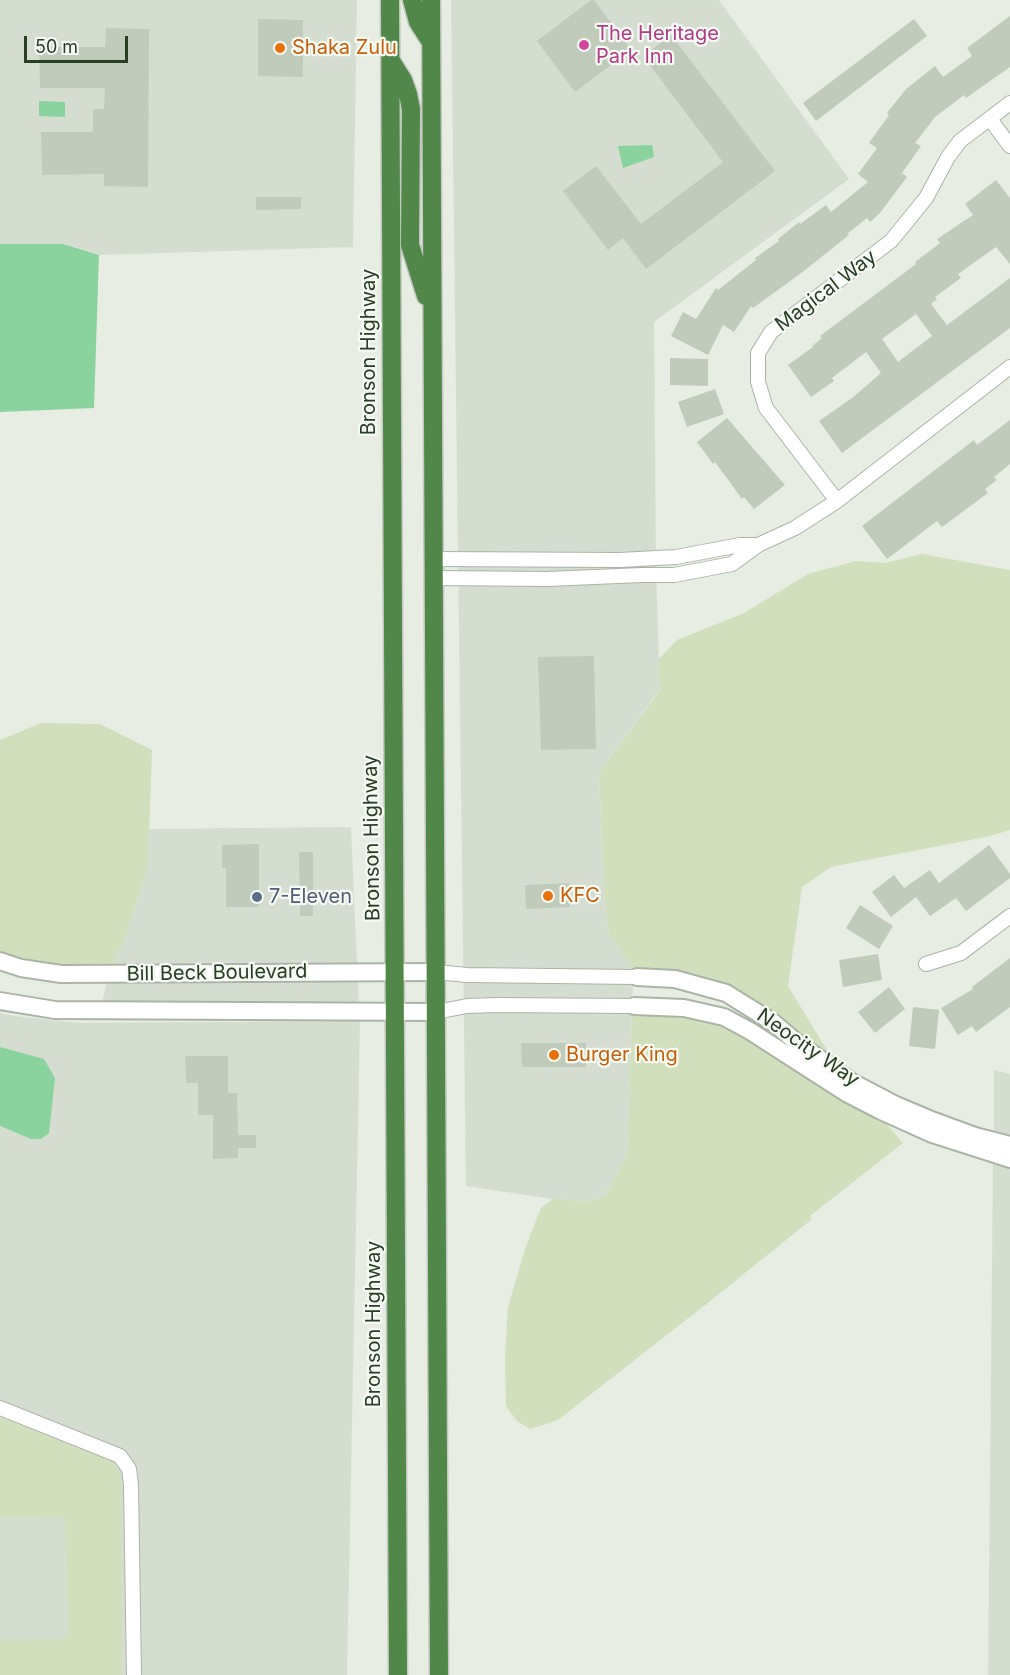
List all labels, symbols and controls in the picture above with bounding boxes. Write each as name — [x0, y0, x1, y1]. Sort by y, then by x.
place label: The Heritage Park Inn — [596, 22, 719, 69]
scale bar — [27, 24, 130, 62]
text: 50 m — [35, 36, 78, 57]
place label: Shaka Zulu — [292, 36, 397, 60]
marker: The Heritage Park Inn — [577, 38, 591, 52]
marker: Shaka Zulu — [273, 41, 287, 55]
street label: Magical Way — [771, 245, 881, 337]
street label: Bronson Highway — [357, 269, 381, 435]
street label: Bronson Highway — [359, 755, 385, 921]
place label: KFC — [560, 884, 600, 908]
place label: 7-Eleven — [269, 885, 352, 909]
marker: KFC — [541, 889, 555, 903]
marker: 7-Eleven — [250, 890, 264, 904]
street label: Bill Beck Boulevard — [126, 959, 308, 987]
street label: Neocity Way — [752, 1004, 864, 1092]
place label: Burger King — [566, 1043, 678, 1067]
marker: Burger King — [547, 1048, 561, 1062]
street label: Bronson Highway — [362, 1241, 386, 1407]

